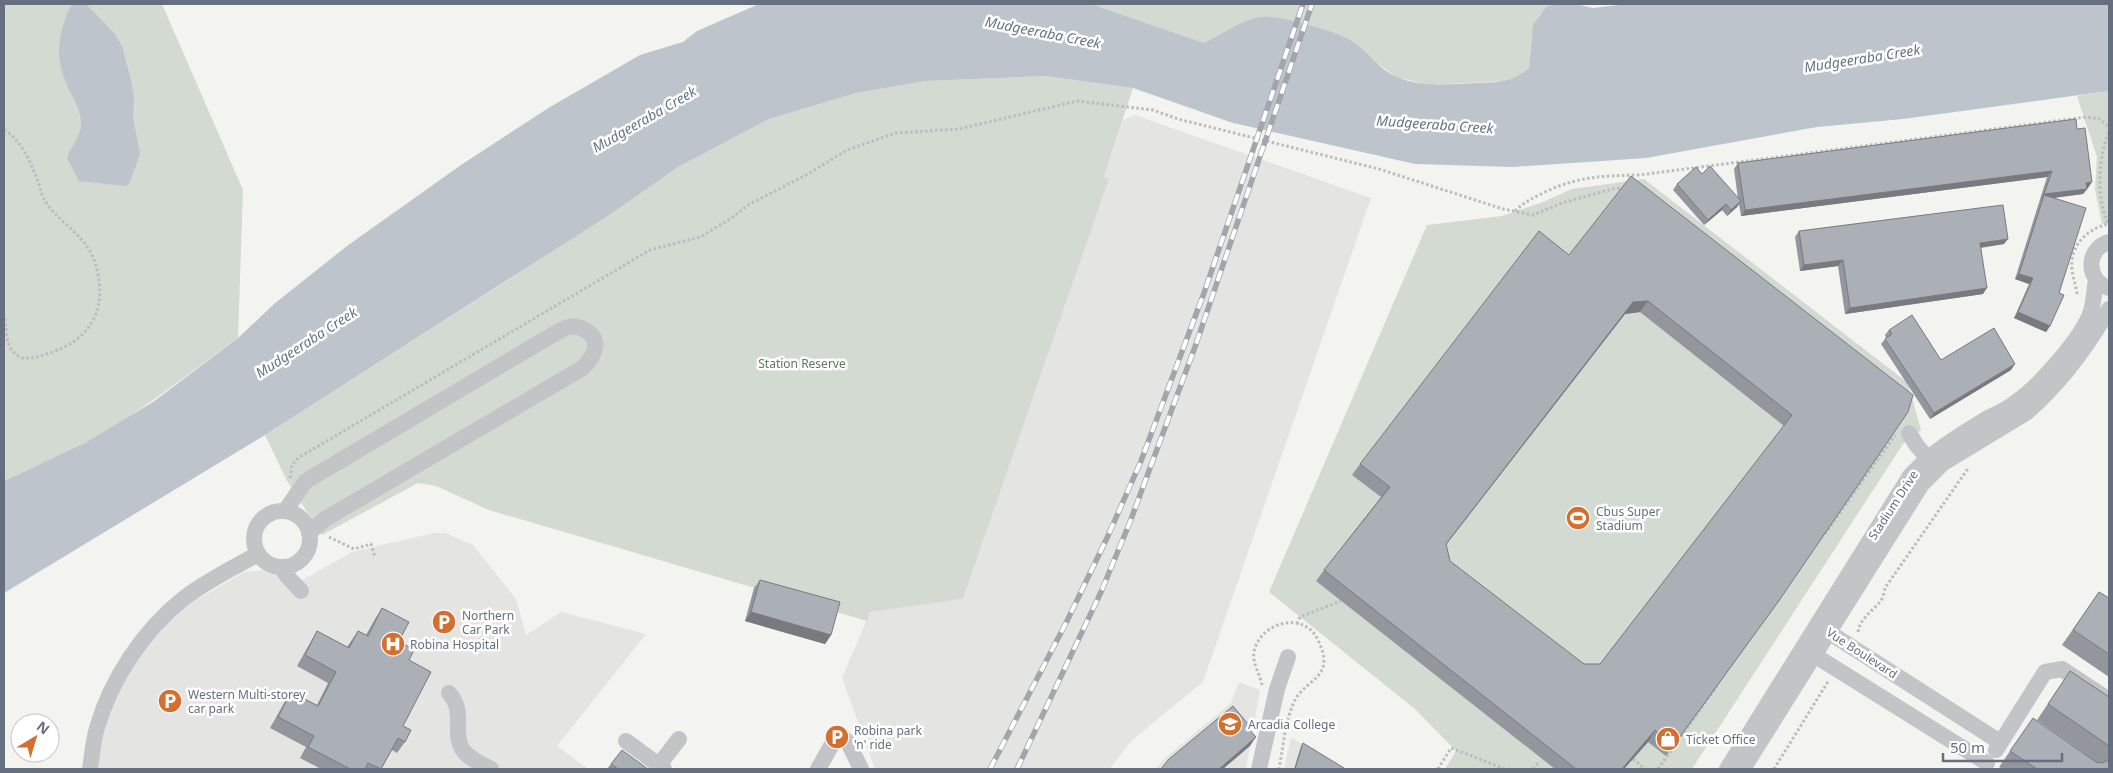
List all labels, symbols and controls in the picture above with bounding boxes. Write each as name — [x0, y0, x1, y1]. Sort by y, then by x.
water label: Mudgeeraba Creek — [984, 11, 1103, 53]
water label: Mudgeeraba Creek — [1803, 39, 1923, 77]
water label: Mudgeeraba Creek — [588, 81, 701, 157]
water label: Mudgeeraba Creek — [1376, 110, 1495, 138]
water label: Mudgeeraba Creek — [252, 301, 361, 382]
park label: Station Reserve — [758, 355, 846, 372]
street label: Stadium Drive — [1864, 467, 1922, 543]
place label: Cbus Super Stadium — [1596, 503, 1660, 534]
sports icon: Cbus Super Stadium — [1565, 505, 1591, 531]
place label: Northern Car Park — [462, 607, 514, 638]
parking icon: Northern Car Park — [431, 609, 457, 635]
street label: Vue Boulevard — [1823, 624, 1901, 682]
hospital icon: Robina Hospital — [380, 631, 406, 657]
place label: Robina Hospital — [410, 636, 499, 653]
place label: Western Multi-storey car park — [188, 686, 306, 717]
parking icon: Western Multi-storey car park — [157, 688, 183, 714]
school or university icon: Arcadia College — [1217, 711, 1243, 737]
north arrow — [10, 713, 60, 763]
text: N — [33, 716, 54, 738]
place label: Arcadia College — [1248, 716, 1335, 733]
place label: Robina park 'n' ride — [854, 722, 923, 753]
parking icon: Robina park 'n' ride — [824, 724, 850, 750]
shop icon: Ticket Office — [1655, 726, 1681, 752]
scale bar — [1943, 730, 2062, 762]
place label: Ticket Office — [1686, 731, 1756, 748]
text: 50 m — [1950, 737, 1985, 757]

